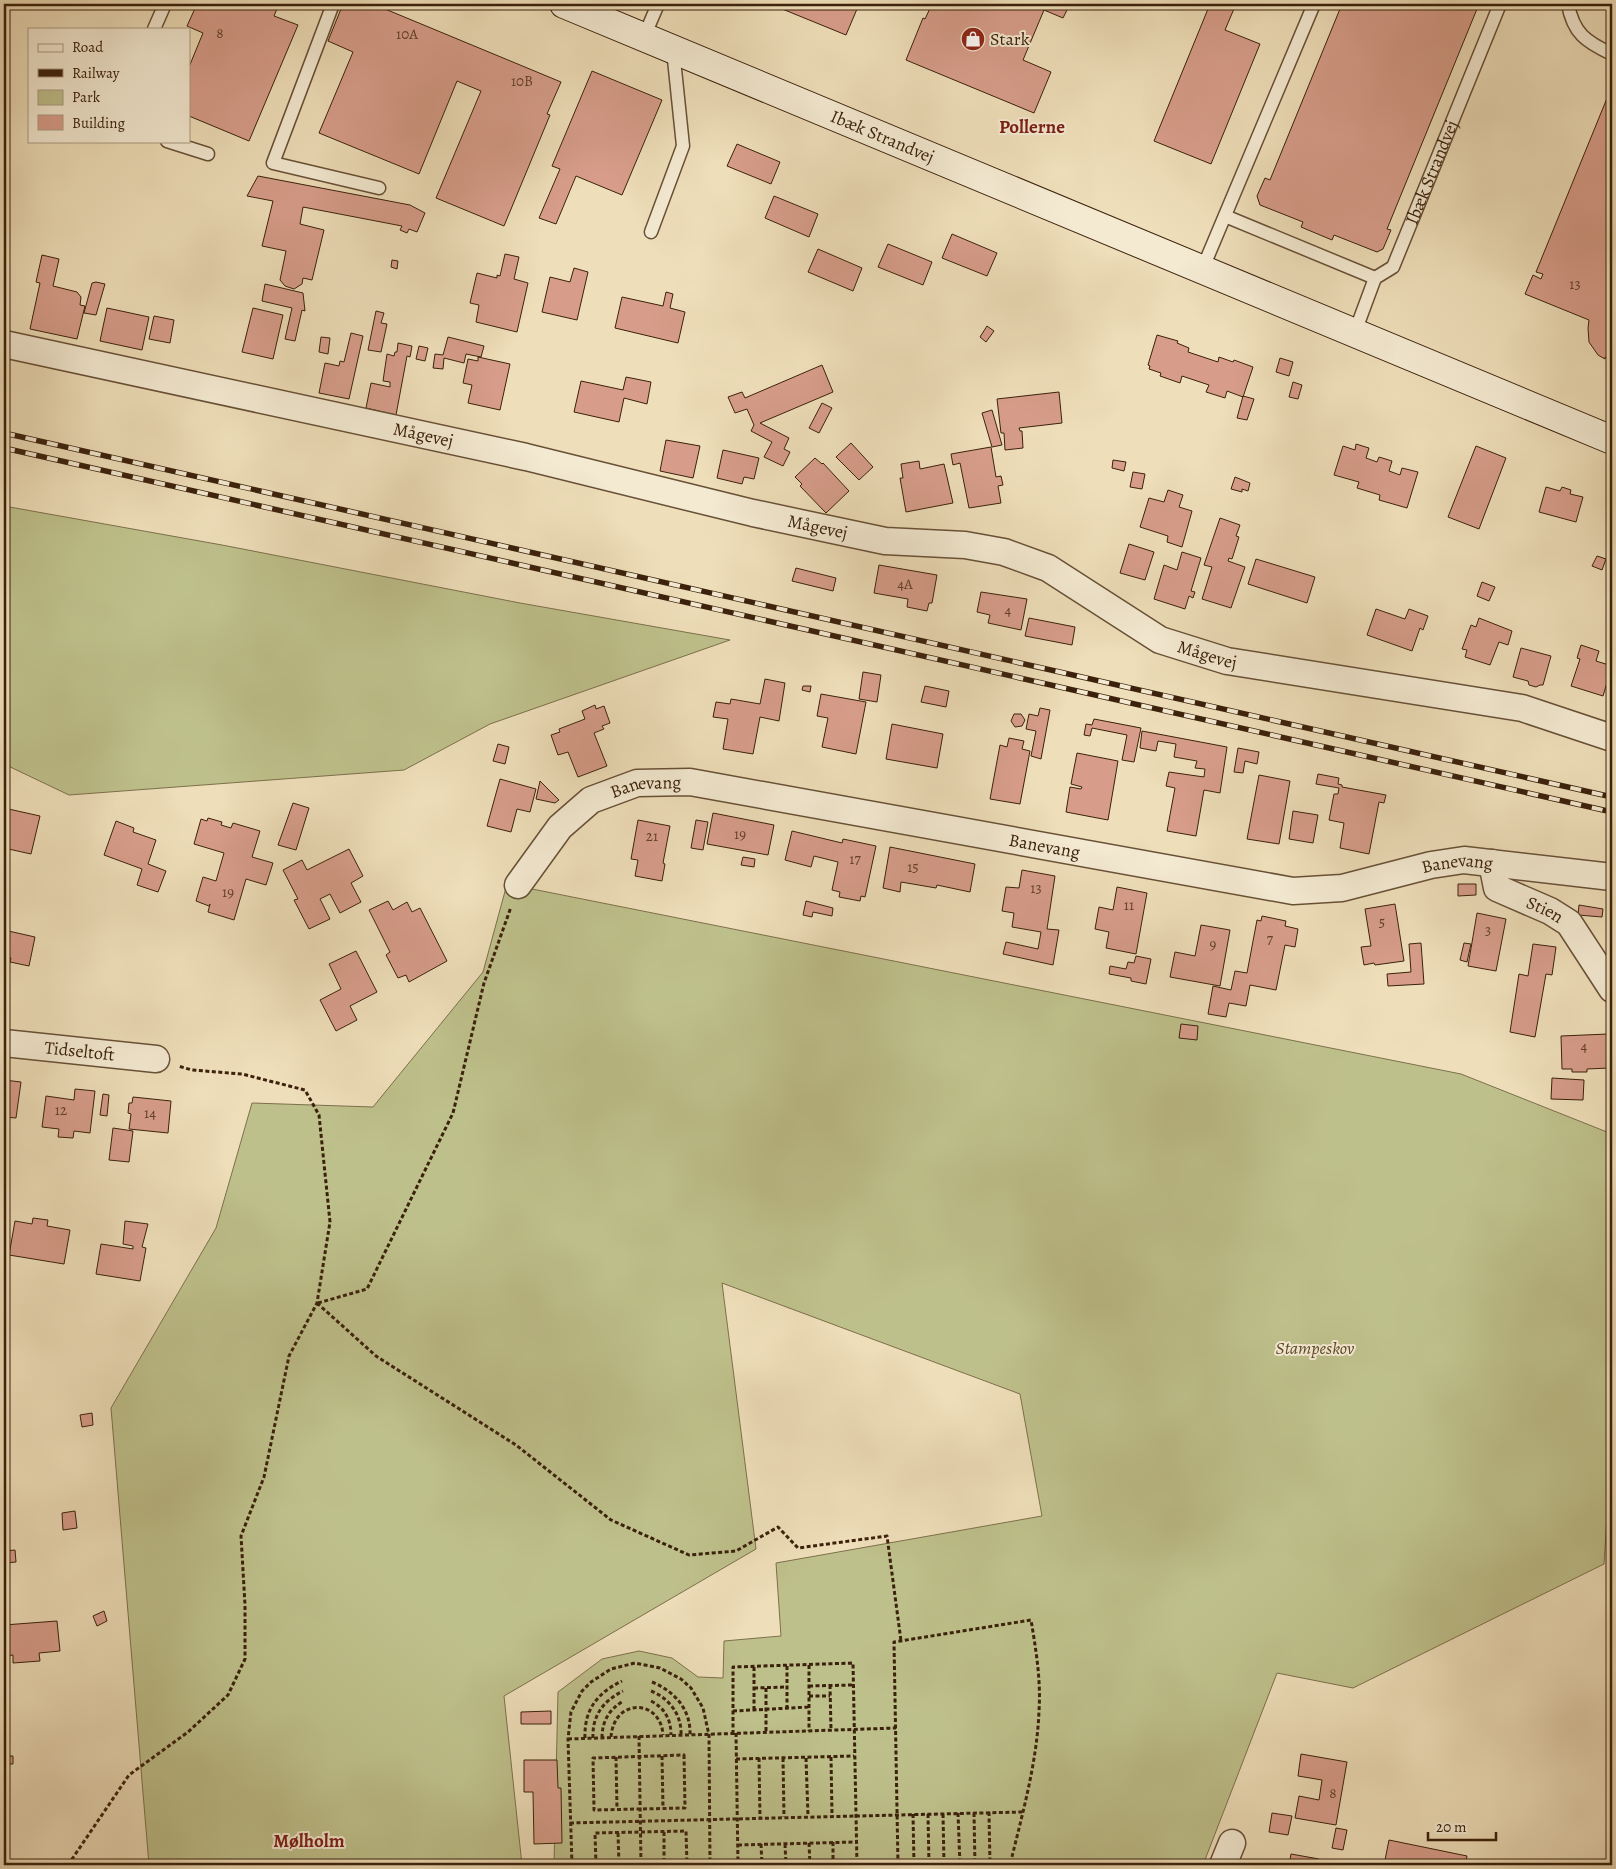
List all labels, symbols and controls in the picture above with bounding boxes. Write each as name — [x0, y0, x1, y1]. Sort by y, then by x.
house number: 8 — [216, 23, 224, 43]
house number: 10A — [396, 24, 418, 44]
shop icon: Stark — [960, 26, 986, 52]
place label: Stark — [990, 27, 1030, 51]
legend — [28, 28, 190, 142]
text: Road — [72, 37, 104, 57]
text: Railway — [72, 63, 120, 83]
house number: 10B — [511, 71, 533, 91]
text: Park — [72, 87, 101, 107]
street label: Ibæk Strandvej — [827, 104, 938, 169]
text: Building — [72, 113, 125, 133]
district label: Pollerne — [999, 114, 1065, 140]
street label: Ibæk Strandvej — [1400, 117, 1463, 228]
house number: 13 — [1569, 274, 1581, 294]
street label: Mågevej — [391, 417, 456, 453]
street label: Mågevej — [785, 509, 850, 545]
house number: 4A — [897, 574, 913, 594]
house number: 4 — [1005, 600, 1012, 620]
street label: Mågevej — [1175, 634, 1238, 674]
street label: Banevang — [607, 770, 682, 804]
house number: 19 — [734, 824, 746, 844]
house number: 21 — [646, 826, 658, 846]
street label: Banevang — [1007, 828, 1082, 864]
street label: Banevang — [1419, 848, 1494, 879]
house number: 17 — [849, 849, 861, 869]
house number: 15 — [907, 857, 919, 877]
house number: 13 — [1030, 878, 1042, 898]
house number: 19 — [222, 882, 234, 902]
street label: Stien — [1523, 890, 1568, 929]
house number: 11 — [1124, 895, 1134, 915]
house number: 5 — [1379, 912, 1385, 932]
house number: 3 — [1485, 920, 1491, 940]
house number: 7 — [1267, 929, 1274, 949]
house number: 9 — [1210, 934, 1217, 954]
street label: Tidseltoft — [43, 1035, 116, 1067]
house number: 4 — [1581, 1036, 1588, 1056]
house number: 12 — [55, 1100, 67, 1120]
house number: 14 — [144, 1103, 156, 1123]
park label: Stampeskov — [1276, 1336, 1355, 1360]
house number: 8 — [1329, 1783, 1337, 1803]
scale bar — [1428, 1809, 1496, 1841]
text: 20 m — [1436, 1817, 1467, 1837]
district label: Mølholm — [273, 1828, 345, 1854]

